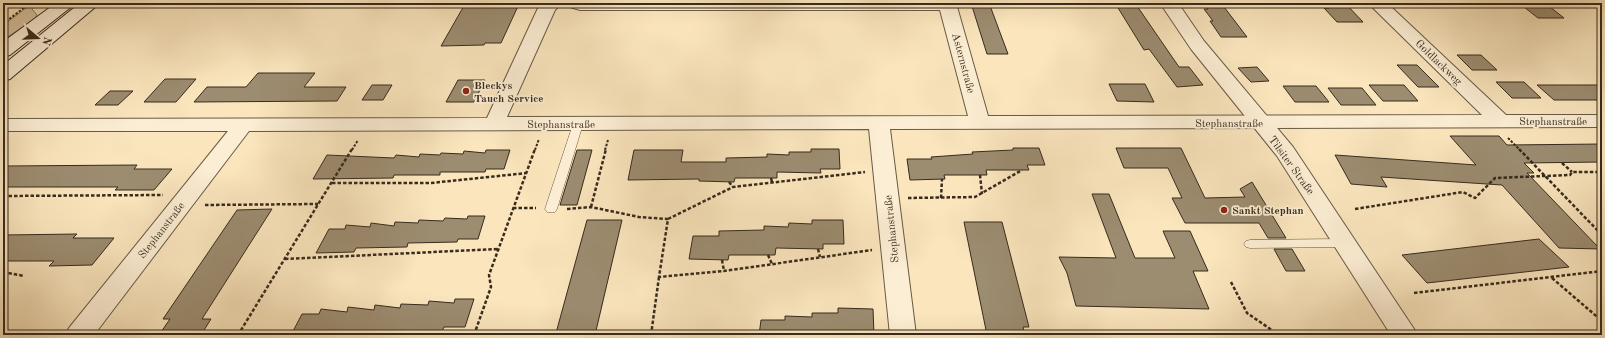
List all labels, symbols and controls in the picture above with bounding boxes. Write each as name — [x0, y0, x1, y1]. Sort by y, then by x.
north arrow — [18, 18, 58, 58]
street label: Asternstraße — [949, 32, 976, 95]
text: N — [39, 35, 53, 47]
street label: Goldlackweg — [1413, 38, 1463, 88]
place label: Bleckys Tauch Service — [474, 81, 544, 105]
marker: Bleckys Tauch Service — [461, 86, 471, 96]
street label: Stephanstraße — [1519, 117, 1587, 128]
street label: Stephanstraße — [1195, 119, 1263, 130]
street label: Stephanstraße — [527, 120, 595, 131]
street label: Tilsiter Straße — [1266, 135, 1316, 197]
street label: Stephanstraße — [883, 194, 902, 263]
street label: Stephanstraße — [137, 201, 188, 261]
marker: Sankt Stephan — [1219, 205, 1229, 215]
place label: Sankt Stephan — [1232, 206, 1304, 217]

